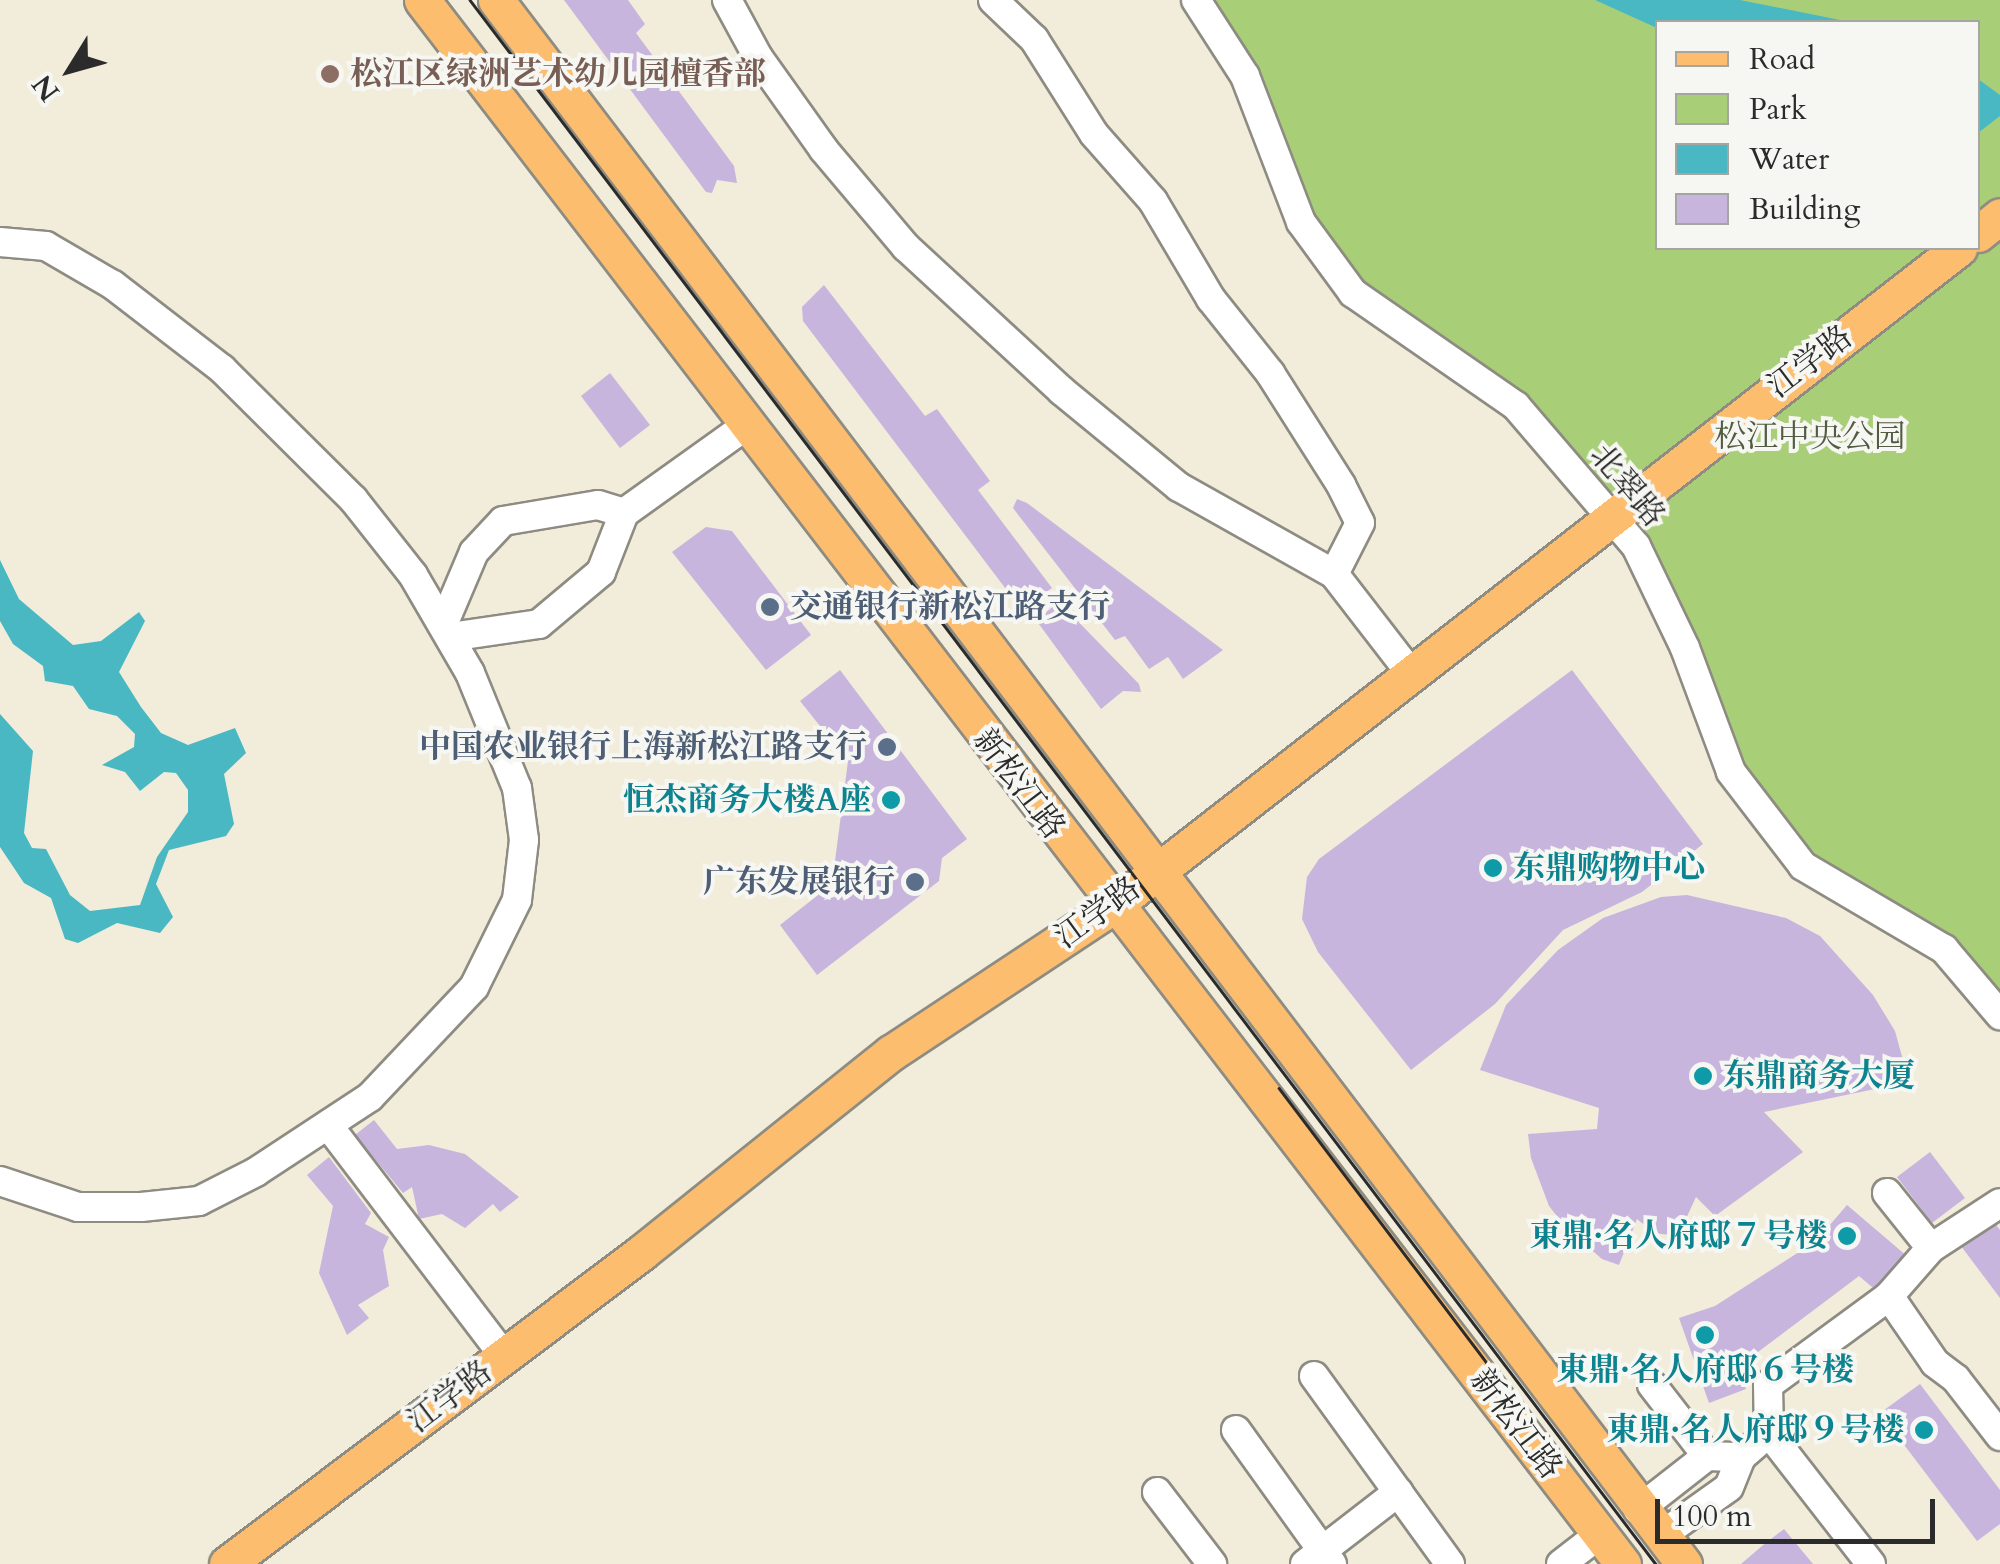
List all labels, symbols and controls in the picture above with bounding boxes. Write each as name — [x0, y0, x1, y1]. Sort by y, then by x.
north arrow — [20, 20, 120, 120]
legend — [1655, 20, 1980, 250]
text: Road — [1749, 39, 1815, 80]
place label: 松江区绿洲艺术幼儿园檀香部 — [350, 55, 766, 93]
marker: 松江区绿洲艺术幼儿园檀香部 — [319, 63, 341, 85]
text: N — [24, 67, 69, 109]
text: Park — [1749, 89, 1807, 130]
text: Water — [1749, 139, 1829, 180]
text: Building — [1749, 189, 1860, 230]
street label: 江学路 — [1760, 318, 1860, 406]
park label: 松江中央公园 — [1714, 418, 1906, 456]
street label: 北翠路 — [1581, 437, 1673, 535]
place label: 交通银行新松江路支行 — [790, 588, 1110, 626]
marker: 交通银行新松江路支行 — [759, 596, 781, 618]
street label: 新松江路 — [965, 721, 1073, 847]
place label: 中国农业银行上海新松江路支行 — [419, 728, 867, 766]
marker: 中国农业银行上海新松江路支行 — [876, 736, 898, 758]
place label: 恒杰商务大楼A座 — [623, 781, 871, 819]
marker: 恒杰商务大楼A座 — [880, 789, 902, 811]
place label: 东鼎购物中心 — [1513, 849, 1705, 887]
marker: 东鼎购物中心 — [1482, 857, 1504, 879]
place label: 广东发展银行 — [703, 863, 895, 901]
street label: 江学路 — [1048, 869, 1148, 957]
marker: 广东发展银行 — [904, 871, 926, 893]
place label: 东鼎商务大厦 — [1723, 1057, 1915, 1095]
marker: 东鼎商务大厦 — [1692, 1065, 1714, 1087]
place label: 東鼎·名人府邸７号楼 — [1530, 1217, 1827, 1255]
marker: 東鼎·名人府邸７号楼 — [1836, 1225, 1858, 1247]
marker: 東鼎·名人府邸６号楼 — [1694, 1324, 1716, 1346]
place label: 東鼎·名人府邸６号楼 — [1556, 1351, 1854, 1389]
street label: 江学路 — [400, 1353, 500, 1441]
street label: 新松江路 — [1462, 1361, 1570, 1487]
place label: 東鼎·名人府邸９号楼 — [1607, 1411, 1904, 1449]
marker: 東鼎·名人府邸９号楼 — [1913, 1419, 1935, 1441]
scale bar — [1660, 1479, 1940, 1541]
text: 100 m — [1672, 1496, 1752, 1537]

